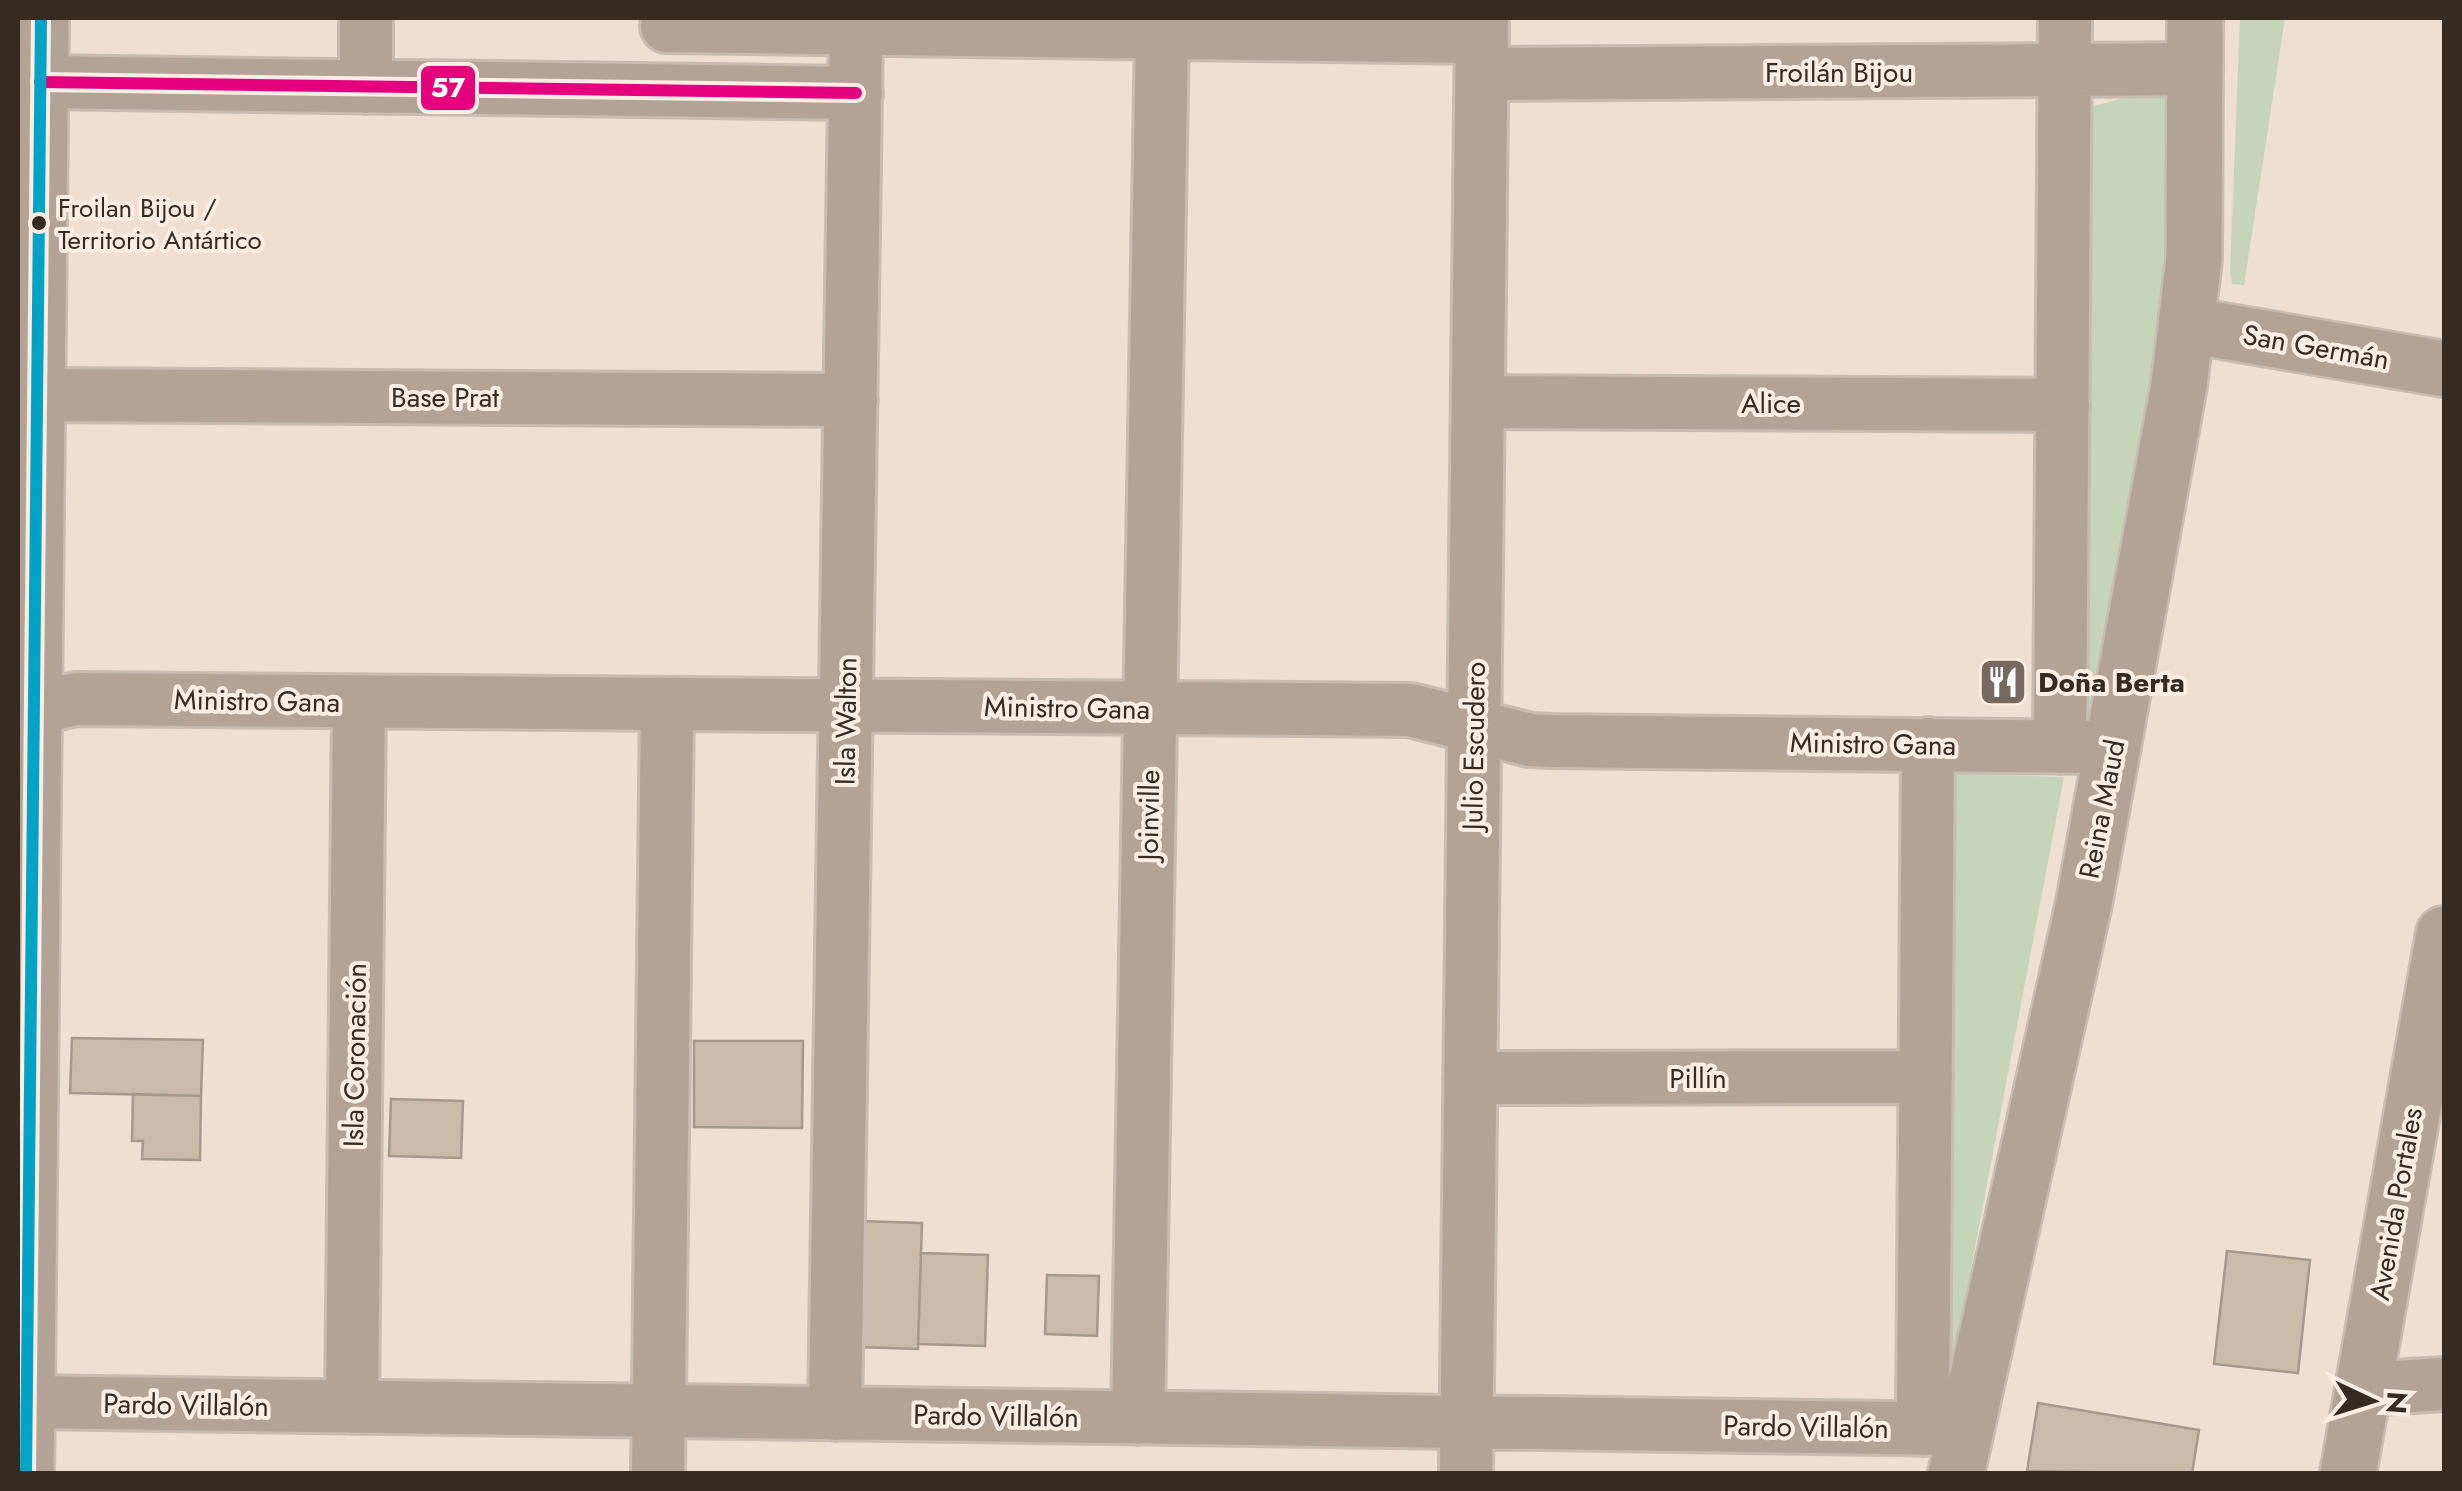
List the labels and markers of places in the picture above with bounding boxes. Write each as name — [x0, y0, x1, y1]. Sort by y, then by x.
place label: Froilan Bijou / Territorio Antártico — [58, 189, 262, 259]
marker: Froilan Bijou / Territorio Antártico — [29, 213, 49, 233]
restaurant icon: Doña Berta — [1977, 656, 2029, 708]
place label: Doña Berta — [2038, 662, 2185, 703]

